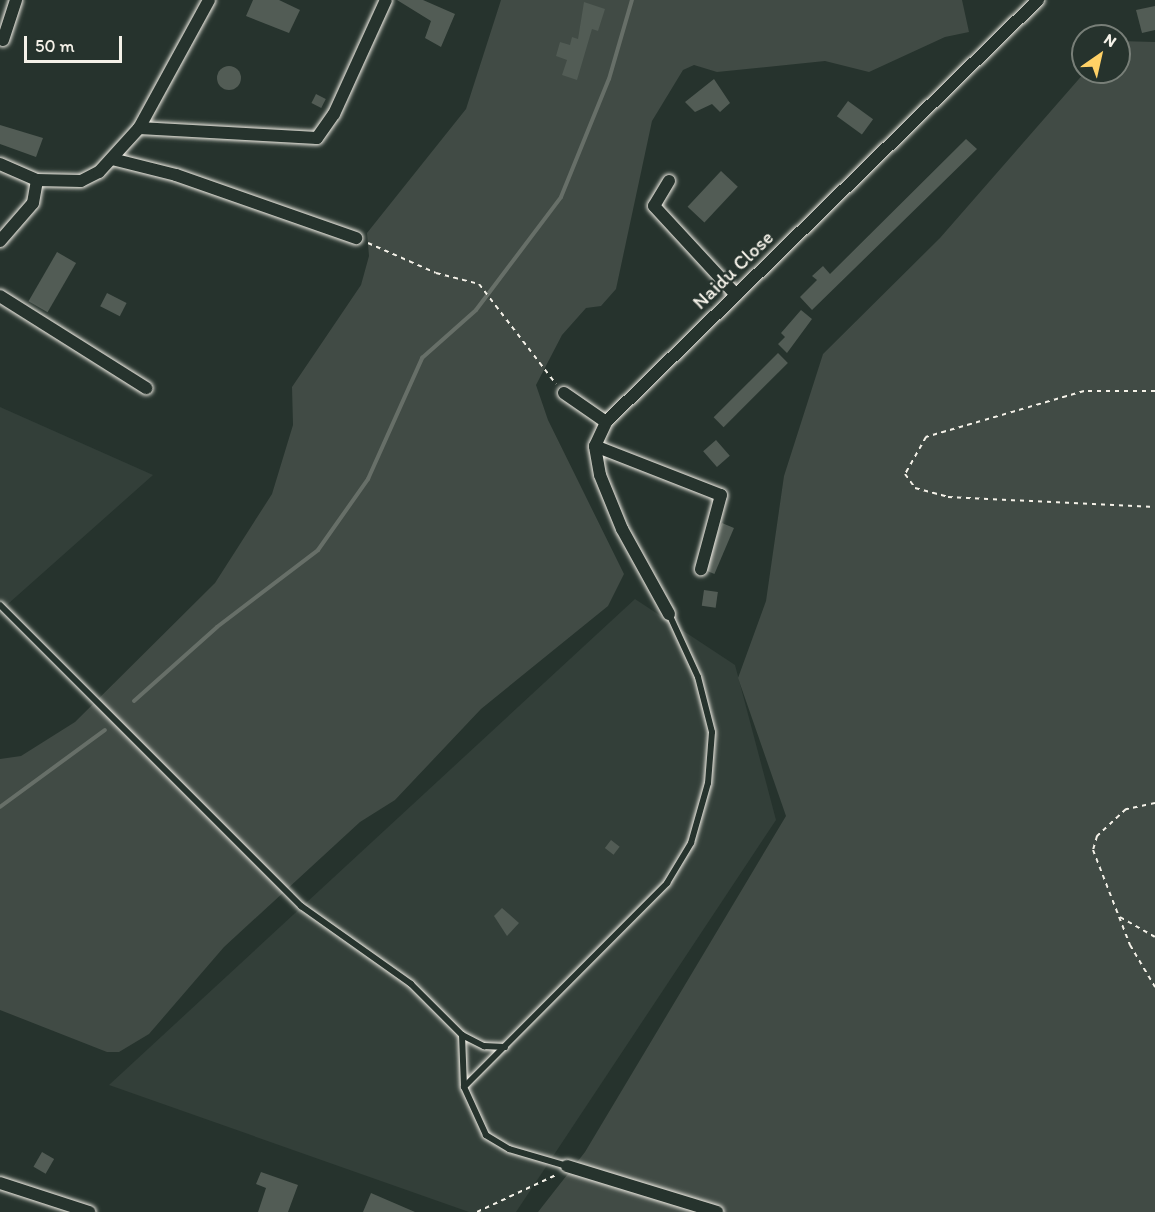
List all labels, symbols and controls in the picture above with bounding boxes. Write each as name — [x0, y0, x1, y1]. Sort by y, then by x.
scale bar — [27, 24, 124, 62]
north arrow — [1071, 24, 1131, 84]
text: N — [1100, 29, 1120, 51]
text: 50 m — [35, 35, 75, 57]
street label: Naidu Close — [688, 226, 778, 314]

